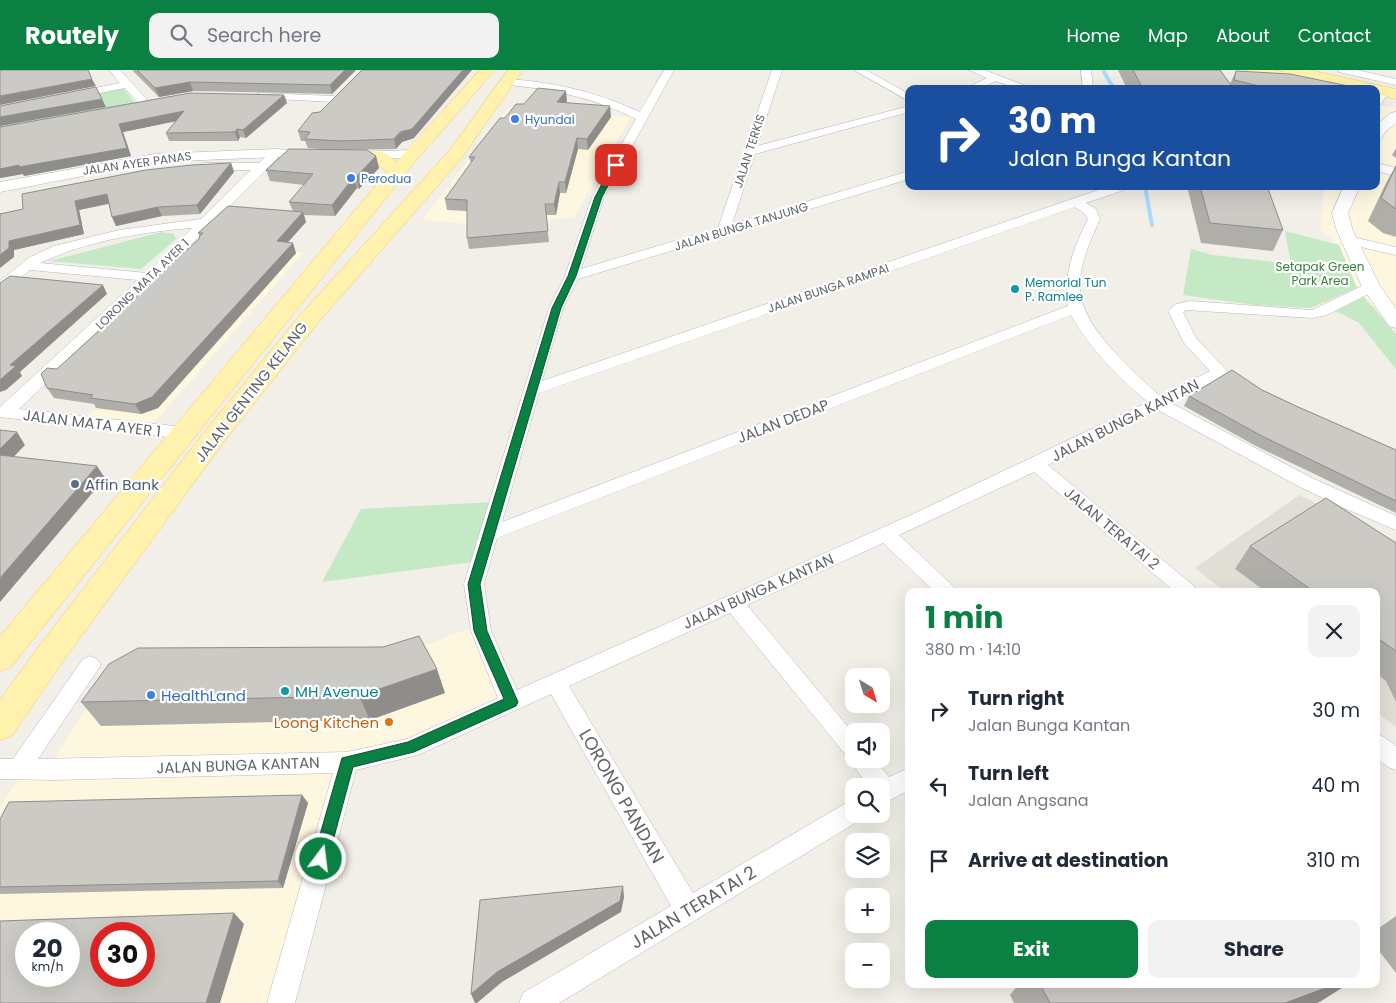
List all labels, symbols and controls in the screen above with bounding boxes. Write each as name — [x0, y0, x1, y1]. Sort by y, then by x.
search box — [149, 13, 499, 58]
text: Routely — [25, 19, 119, 52]
icon: search — [167, 21, 195, 49]
text: Search here — [207, 22, 321, 49]
text: Home — [1066, 23, 1120, 48]
text: Map — [1148, 23, 1188, 48]
text: About — [1216, 23, 1270, 48]
text: Contact — [1298, 23, 1371, 48]
text: 30 m — [1008, 96, 1096, 145]
icon: right — [925, 105, 990, 170]
place label: Hyundai — [525, 111, 575, 128]
street label: JALAN TERKIS — [729, 112, 769, 190]
marker: Hyundai — [509, 113, 521, 125]
text: Jalan Bunga Kantan — [1008, 143, 1231, 174]
pin — [595, 144, 637, 186]
street label: JALAN AYER PANAS — [81, 147, 193, 179]
icon: arrive — [602, 151, 630, 179]
place label: Perodua — [361, 170, 411, 187]
marker: Perodua — [345, 172, 357, 184]
street label: JALAN BUNGA TANJUNG — [672, 198, 810, 254]
street label: LORONG MATA AYER 1 — [91, 235, 193, 333]
park label: Setapak Green Park Area — [1276, 258, 1364, 289]
street label: JALAN BUNGA RAMPAI — [765, 259, 891, 317]
place label: Memorial Tun P. Ramlee — [1025, 274, 1106, 305]
marker: Memorial Tun P. Ramlee — [1009, 283, 1021, 295]
street label: JALAN GENTING KELANG — [190, 317, 313, 466]
street label: JALAN BUNGA KANTAN — [1047, 374, 1203, 466]
street label: JALAN DEDAP — [734, 394, 832, 448]
street label: JALAN MATA AYER 1 — [22, 404, 162, 442]
place label: Affin Bank — [85, 474, 159, 495]
marker: Affin Bank — [69, 478, 81, 490]
street label: JALAN TERATAI 2 — [1060, 482, 1164, 574]
street label: JALAN BUNGA KANTAN — [679, 548, 837, 634]
text: 1 min — [925, 596, 1003, 639]
button: close — [1308, 605, 1360, 657]
text: 380 m · 14:10 — [925, 638, 1021, 661]
north arrow — [845, 668, 890, 712]
map controls — [845, 668, 890, 988]
place label: MH Avenue — [295, 681, 379, 702]
place label: HealthLand — [161, 685, 246, 706]
marker: MH Avenue — [279, 685, 291, 697]
text: Turn right — [968, 685, 1064, 712]
marker: HealthLand — [145, 689, 157, 701]
icon: right — [925, 697, 953, 725]
text: 30 m — [1312, 697, 1360, 724]
place label: Loong Kitchen — [274, 712, 379, 733]
text: Jalan Bunga Kantan — [968, 714, 1130, 737]
marker: Loong Kitchen — [383, 716, 395, 728]
button: sound — [845, 723, 890, 768]
street label: LORONG PANDAN — [573, 724, 671, 868]
street label: JALAN BUNGA KANTAN — [156, 752, 320, 778]
text: Turn left — [968, 760, 1049, 787]
icon: left — [925, 772, 953, 800]
text: 40 m — [1311, 772, 1360, 799]
button: search — [845, 778, 890, 823]
text: Jalan Angsana — [968, 789, 1089, 812]
position arrow — [294, 832, 346, 884]
button: layers — [845, 833, 890, 878]
icon: arrive — [925, 847, 953, 875]
text: Arrive at destination — [968, 847, 1169, 874]
text: 310 m — [1306, 847, 1360, 874]
street label: JALAN TERATAI 2 — [625, 860, 761, 954]
button: + — [845, 888, 890, 933]
button: Exit — [925, 920, 1138, 978]
button: Share — [1148, 920, 1360, 978]
speed limit sign: 30 — [90, 922, 155, 987]
text: 20 — [32, 931, 63, 966]
button: − — [845, 943, 890, 988]
text: km/h — [32, 958, 63, 975]

